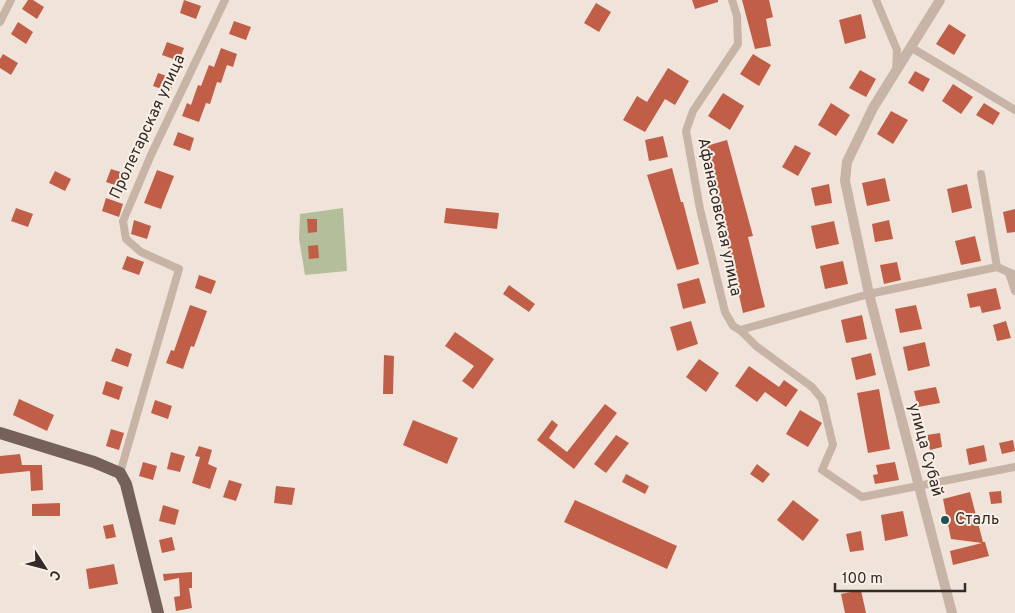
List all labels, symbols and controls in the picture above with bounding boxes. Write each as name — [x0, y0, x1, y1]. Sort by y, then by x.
street label: Пролетарская улица — [106, 52, 190, 202]
street label: Афанасовская улица — [692, 136, 746, 298]
street label: улица Субай — [903, 401, 947, 499]
place label: Сталь — [955, 510, 999, 530]
marker: Сталь — [939, 514, 951, 526]
north arrow — [20, 543, 70, 593]
scale bar — [835, 560, 965, 592]
text: С — [45, 566, 64, 583]
text: 100 m — [842, 570, 883, 589]

